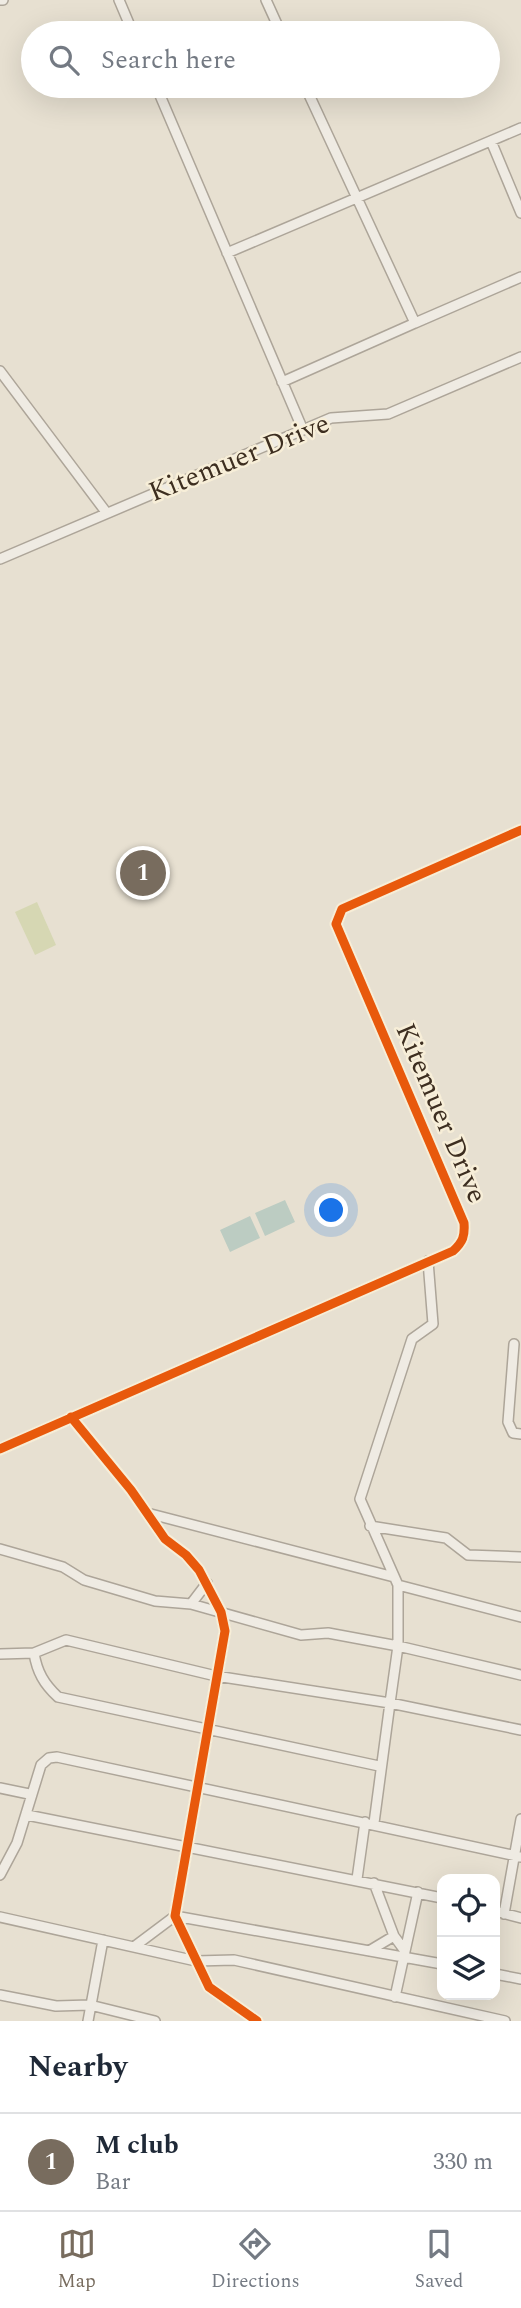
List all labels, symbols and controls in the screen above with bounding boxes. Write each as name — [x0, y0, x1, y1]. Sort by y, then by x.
search box — [21, 21, 500, 98]
text: Search here — [101, 40, 236, 80]
icon: search — [45, 41, 83, 79]
street label: Kitemuer Drive — [142, 402, 336, 514]
pin: 1 — [120, 847, 166, 899]
street label: Kitemuer Drive — [384, 1016, 498, 1210]
your location — [314, 1193, 348, 1227]
map controls — [437, 1874, 500, 2000]
button: locate — [437, 1874, 500, 1937]
button: layers — [437, 1937, 500, 2000]
text: Nearby — [28, 2044, 127, 2090]
text: M club — [95, 2125, 179, 2165]
text: 1 — [45, 2145, 57, 2180]
text: 330 m — [433, 2145, 493, 2180]
text: Bar — [95, 2165, 131, 2200]
tab: Map — [58, 2225, 96, 2296]
tab: Directions — [211, 2225, 300, 2296]
tab: Saved — [415, 2225, 463, 2296]

